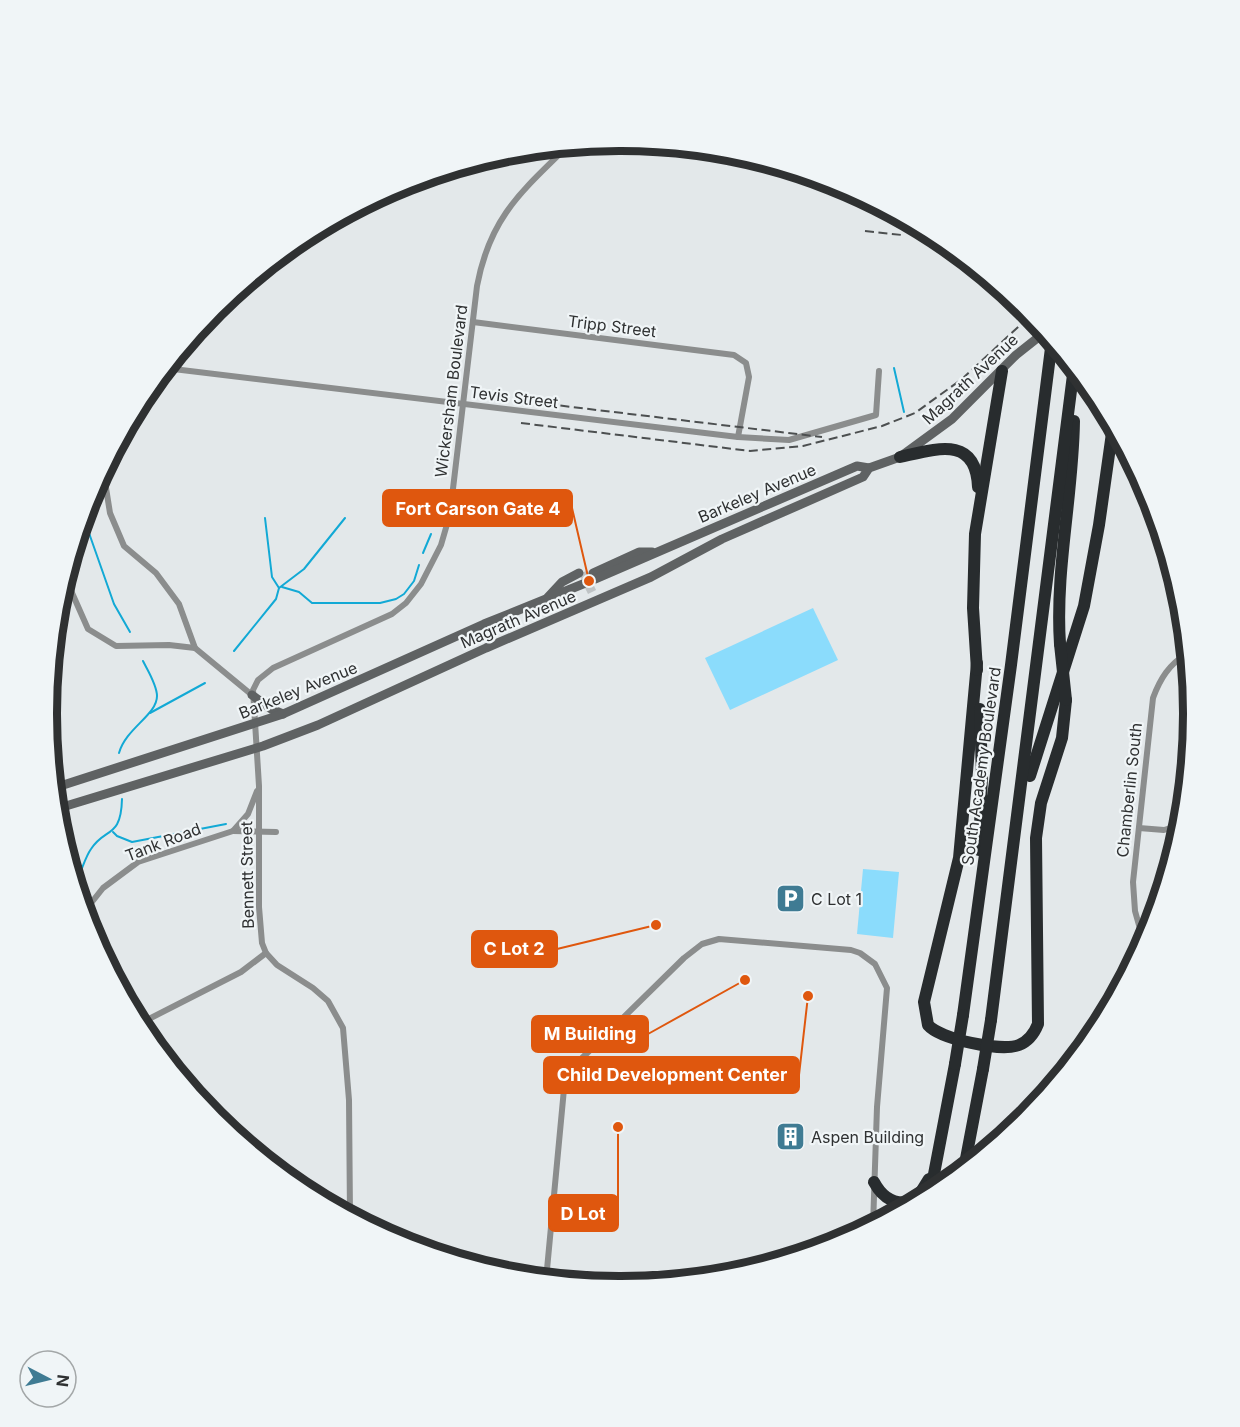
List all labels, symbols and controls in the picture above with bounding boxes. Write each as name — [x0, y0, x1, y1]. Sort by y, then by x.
street label: Wickersham Boulevard — [430, 304, 472, 478]
street label: Tripp Street — [567, 311, 657, 341]
street label: Magrath Avenue — [918, 330, 1022, 428]
street label: Tevis Street — [469, 382, 559, 412]
street label: Barkeley Avenue — [695, 459, 819, 527]
callout: Fort Carson Gate 4 — [383, 490, 572, 526]
text: Fort Carson Gate 4 — [396, 498, 560, 519]
street label: Magrath Avenue — [457, 586, 579, 652]
street label: Barkeley Avenue — [236, 657, 360, 723]
street label: South Academy Boulevard — [957, 666, 1005, 866]
street label: Chamberlin South — [1112, 722, 1146, 858]
street label: Tank Road — [122, 818, 204, 866]
street label: Bennett Street — [236, 821, 258, 929]
parking icon: C Lot 1 — [774, 883, 806, 915]
place label: C Lot 1 — [811, 889, 862, 909]
callout: C Lot 2 — [472, 931, 557, 967]
text: C Lot 2 — [484, 938, 545, 959]
callout: M Building — [532, 1016, 648, 1052]
text: M Building — [544, 1023, 636, 1044]
callout: Child Development Center — [544, 1057, 799, 1093]
text: Child Development Center — [557, 1064, 787, 1085]
building icon: Aspen Building — [774, 1121, 806, 1153]
place label: Aspen Building — [811, 1127, 924, 1147]
callout: D Lot — [549, 1195, 618, 1231]
text: D Lot — [560, 1203, 606, 1224]
north arrow — [18, 1349, 78, 1409]
text: N — [52, 1374, 74, 1388]

